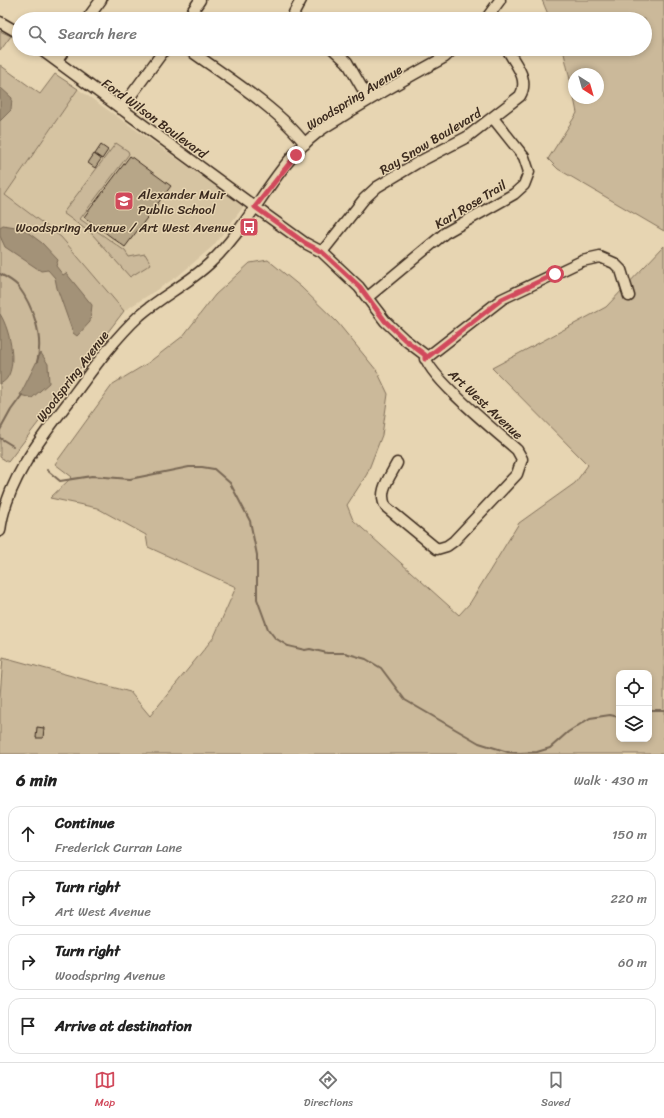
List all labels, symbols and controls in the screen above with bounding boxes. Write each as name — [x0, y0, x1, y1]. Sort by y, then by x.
search box — [12, 12, 652, 56]
text: Search here — [58, 21, 137, 47]
icon: search — [26, 23, 48, 45]
street label: Woodspring Avenue — [301, 58, 407, 136]
north arrow — [568, 68, 604, 104]
street label: Ford Wilson Boulevard — [97, 72, 213, 165]
street label: Ray Snow Boulevard — [375, 101, 487, 181]
route end — [287, 146, 305, 164]
street label: Karl Rose Trail — [430, 174, 511, 235]
place label: Alexander Muir Public School — [137, 183, 226, 221]
school or university icon: Alexander Muir Public School — [113, 190, 135, 212]
place label: Woodspring Avenue / Art West Avenue — [16, 216, 235, 239]
bus stop icon: Woodspring Avenue / Art West Avenue — [238, 216, 260, 238]
route start — [546, 265, 564, 283]
street label: Woodspring Avenue — [30, 325, 115, 427]
street label: Art West Avenue — [442, 363, 529, 446]
map controls — [616, 670, 652, 742]
button: locate — [616, 670, 652, 706]
button: layers — [616, 706, 652, 742]
text: 6 min — [16, 765, 57, 795]
text: Walk · 430 m — [574, 769, 648, 792]
text: Continue — [55, 810, 115, 836]
icon: ahead — [17, 823, 39, 845]
text: 150 m — [612, 823, 647, 846]
text: Frederick Curran Lane — [55, 836, 182, 859]
text: Turn right — [55, 874, 120, 900]
icon: right — [17, 887, 39, 909]
text: 220 m — [610, 887, 647, 910]
text: Art West Avenue — [55, 900, 151, 923]
text: Turn right — [55, 938, 120, 964]
icon: right — [17, 951, 39, 973]
text: 60 m — [618, 951, 647, 974]
text: Woodspring Avenue — [55, 964, 165, 987]
text: Arrive at destination — [55, 1013, 192, 1039]
icon: arrive — [17, 1015, 39, 1037]
tab: Map — [94, 1069, 116, 1112]
tab: Directions — [304, 1069, 353, 1112]
tab: Saved — [541, 1069, 570, 1112]

